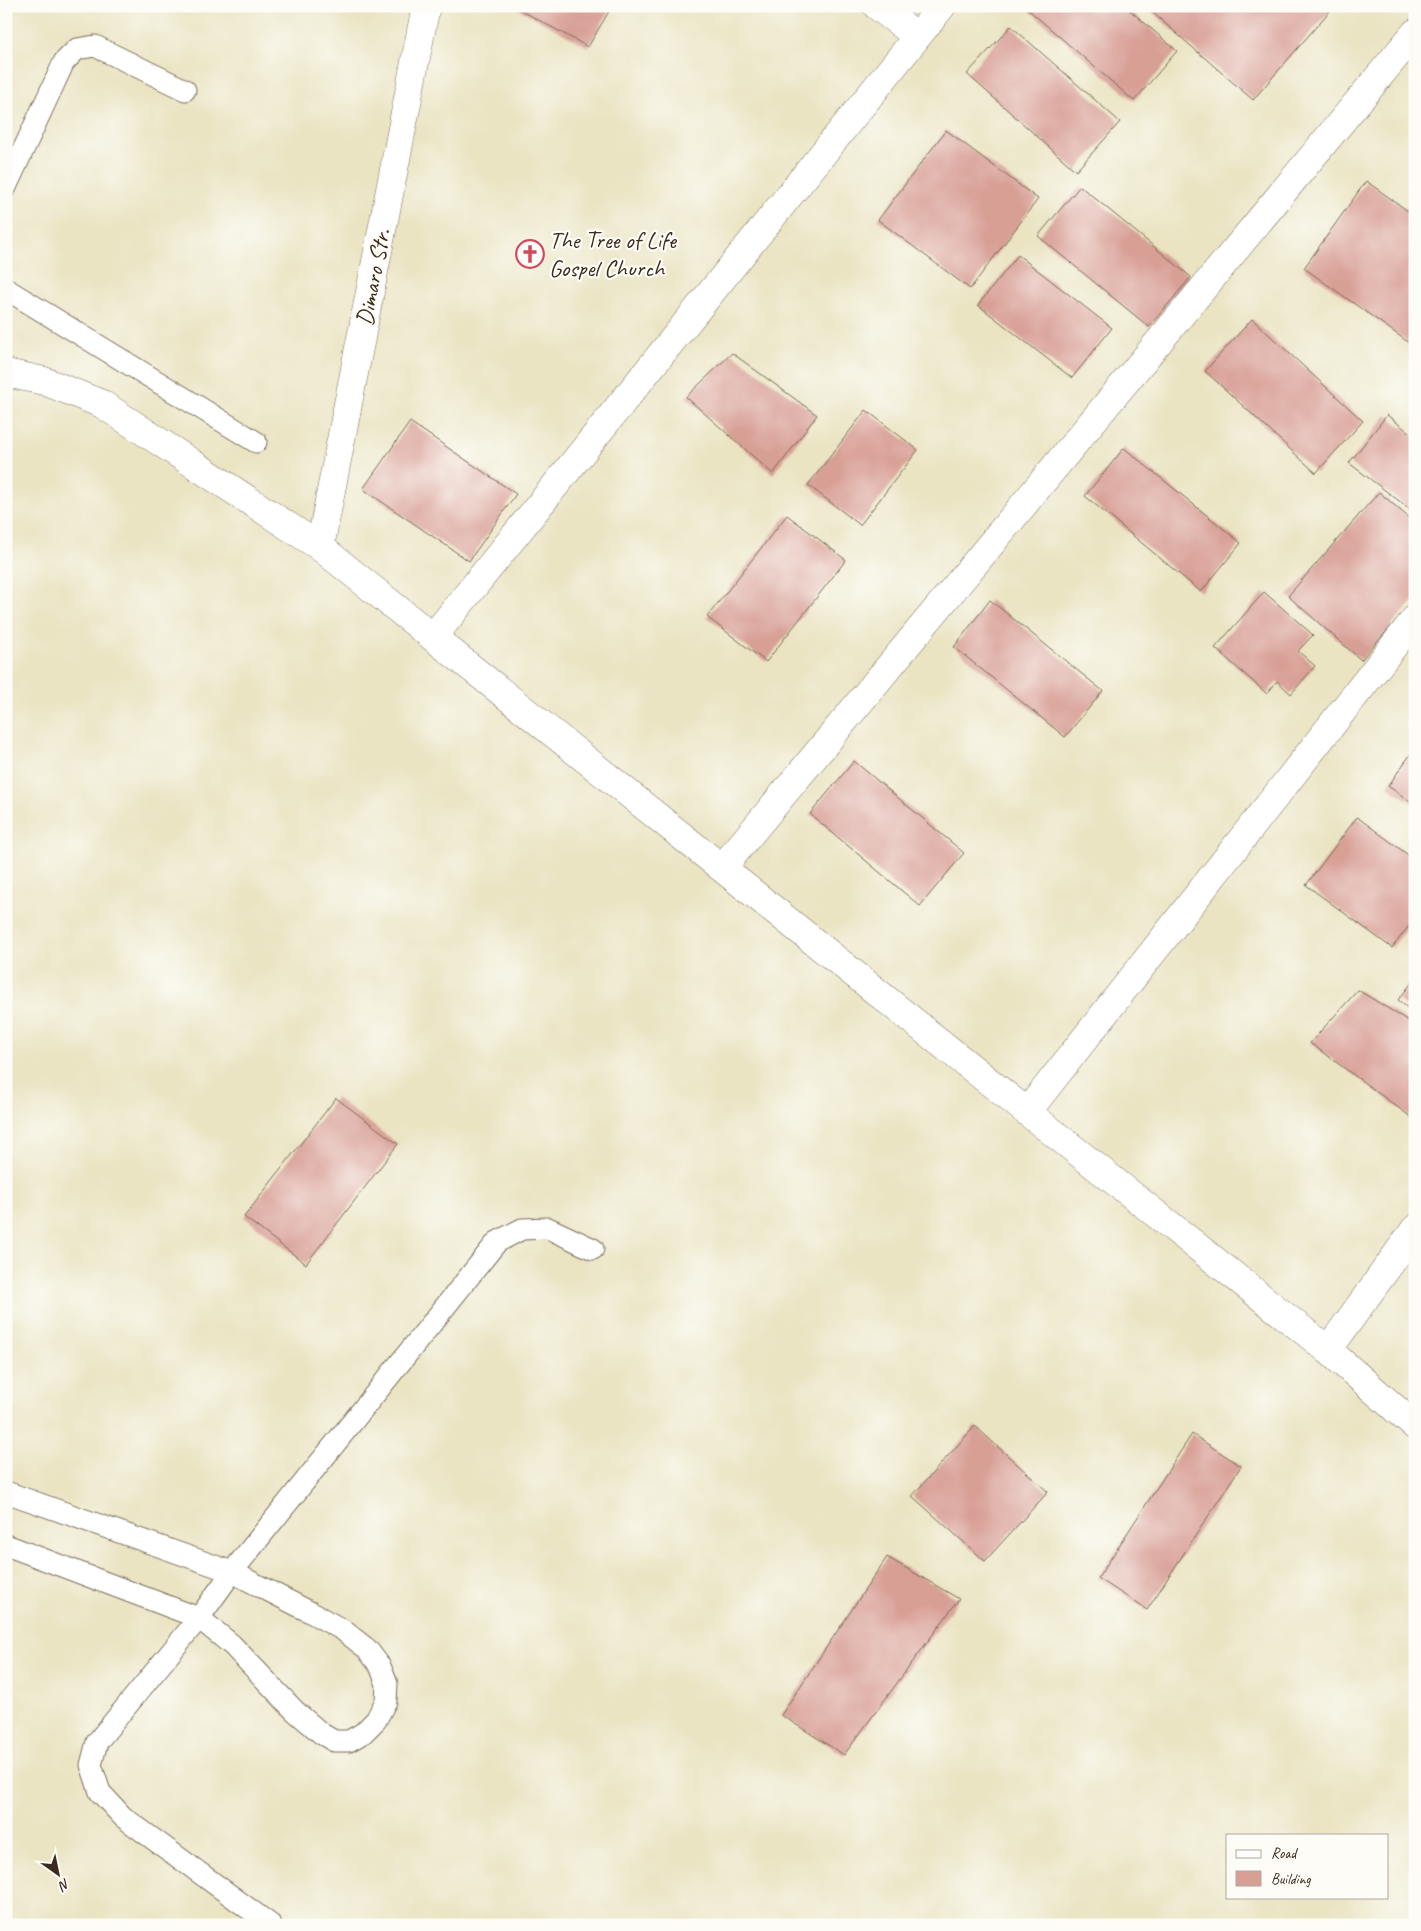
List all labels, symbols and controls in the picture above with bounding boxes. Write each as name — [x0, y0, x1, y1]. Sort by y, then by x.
place label: The Tree of Life Gospel Church — [549, 225, 678, 283]
street label: Dimaro Str. — [349, 226, 397, 328]
church icon: The Tree of Life Gospel Church — [515, 239, 545, 269]
legend — [1226, 1834, 1388, 1898]
text: Road — [1271, 1844, 1298, 1863]
north arrow — [32, 1848, 82, 1898]
text: Building — [1271, 1870, 1311, 1889]
text: N — [55, 1875, 73, 1895]

